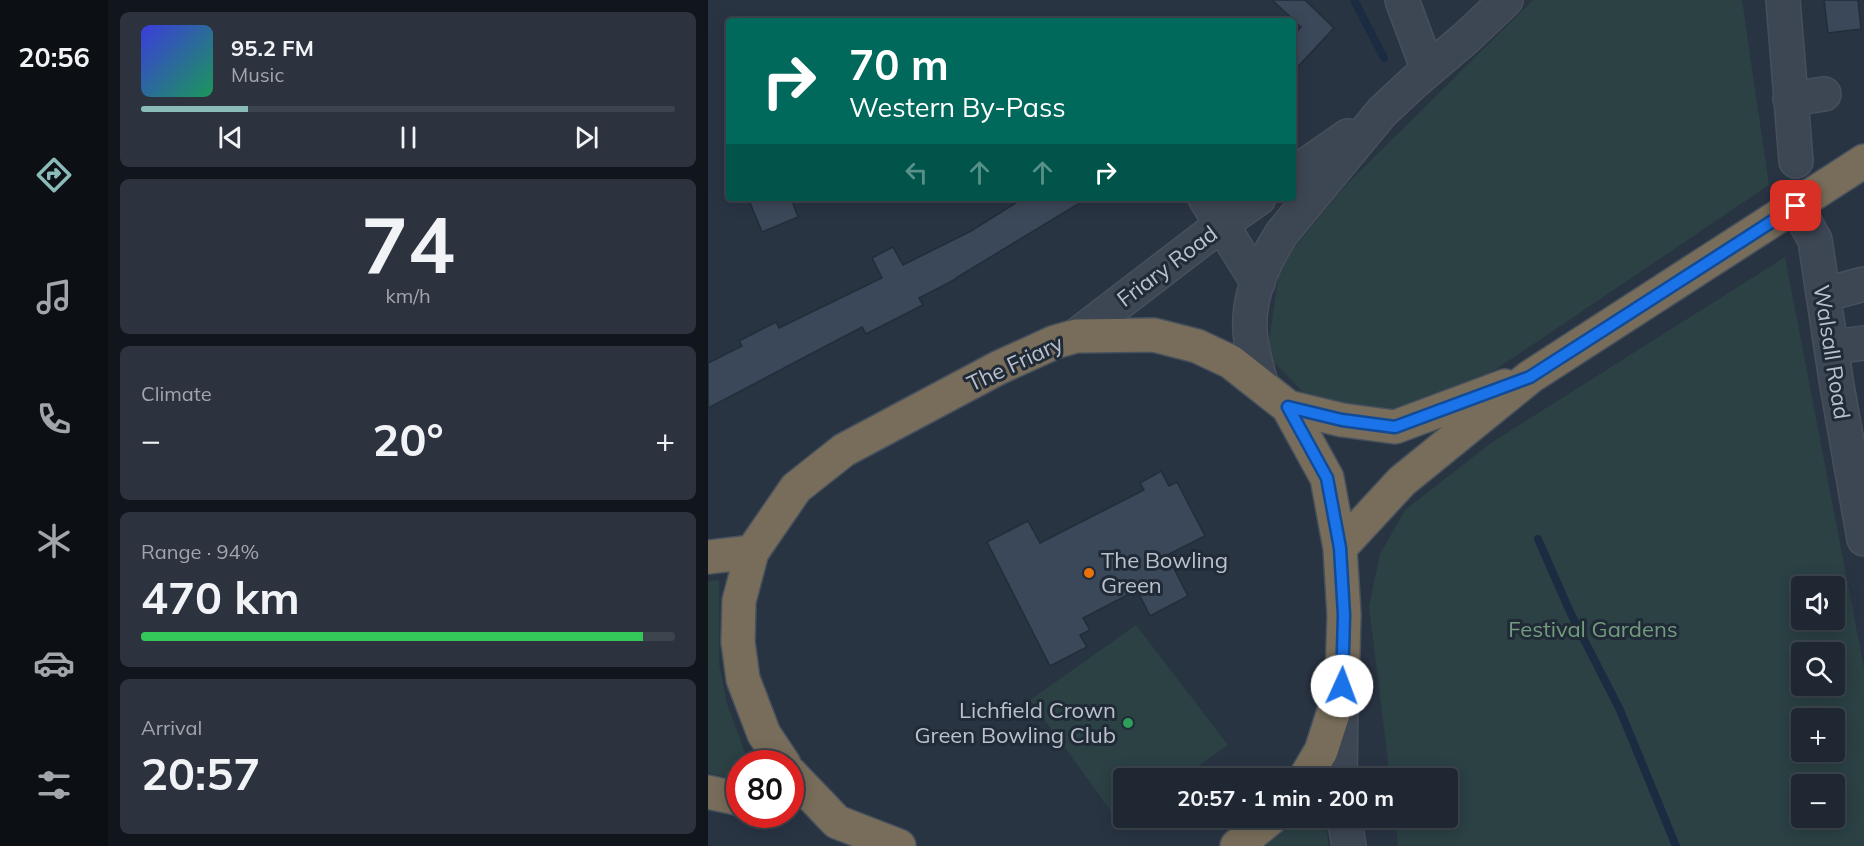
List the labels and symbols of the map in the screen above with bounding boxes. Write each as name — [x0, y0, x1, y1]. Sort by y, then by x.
pin — [1770, 180, 1821, 231]
street label: Friary Road — [1111, 219, 1223, 313]
street label: Walsall Road — [1808, 283, 1856, 421]
street label: The Friary — [963, 328, 1068, 397]
place label: The Bowling Green — [1101, 546, 1228, 599]
marker: The Bowling Green — [1082, 566, 1096, 580]
park label: Festival Gardens — [1508, 615, 1678, 643]
position arrow — [1310, 654, 1374, 718]
place label: Lichfield Crown Green Bowling Club — [914, 696, 1116, 749]
marker: Lichfield Crown Green Bowling Club — [1121, 716, 1135, 730]
speed limit sign: 80 — [726, 750, 804, 828]

